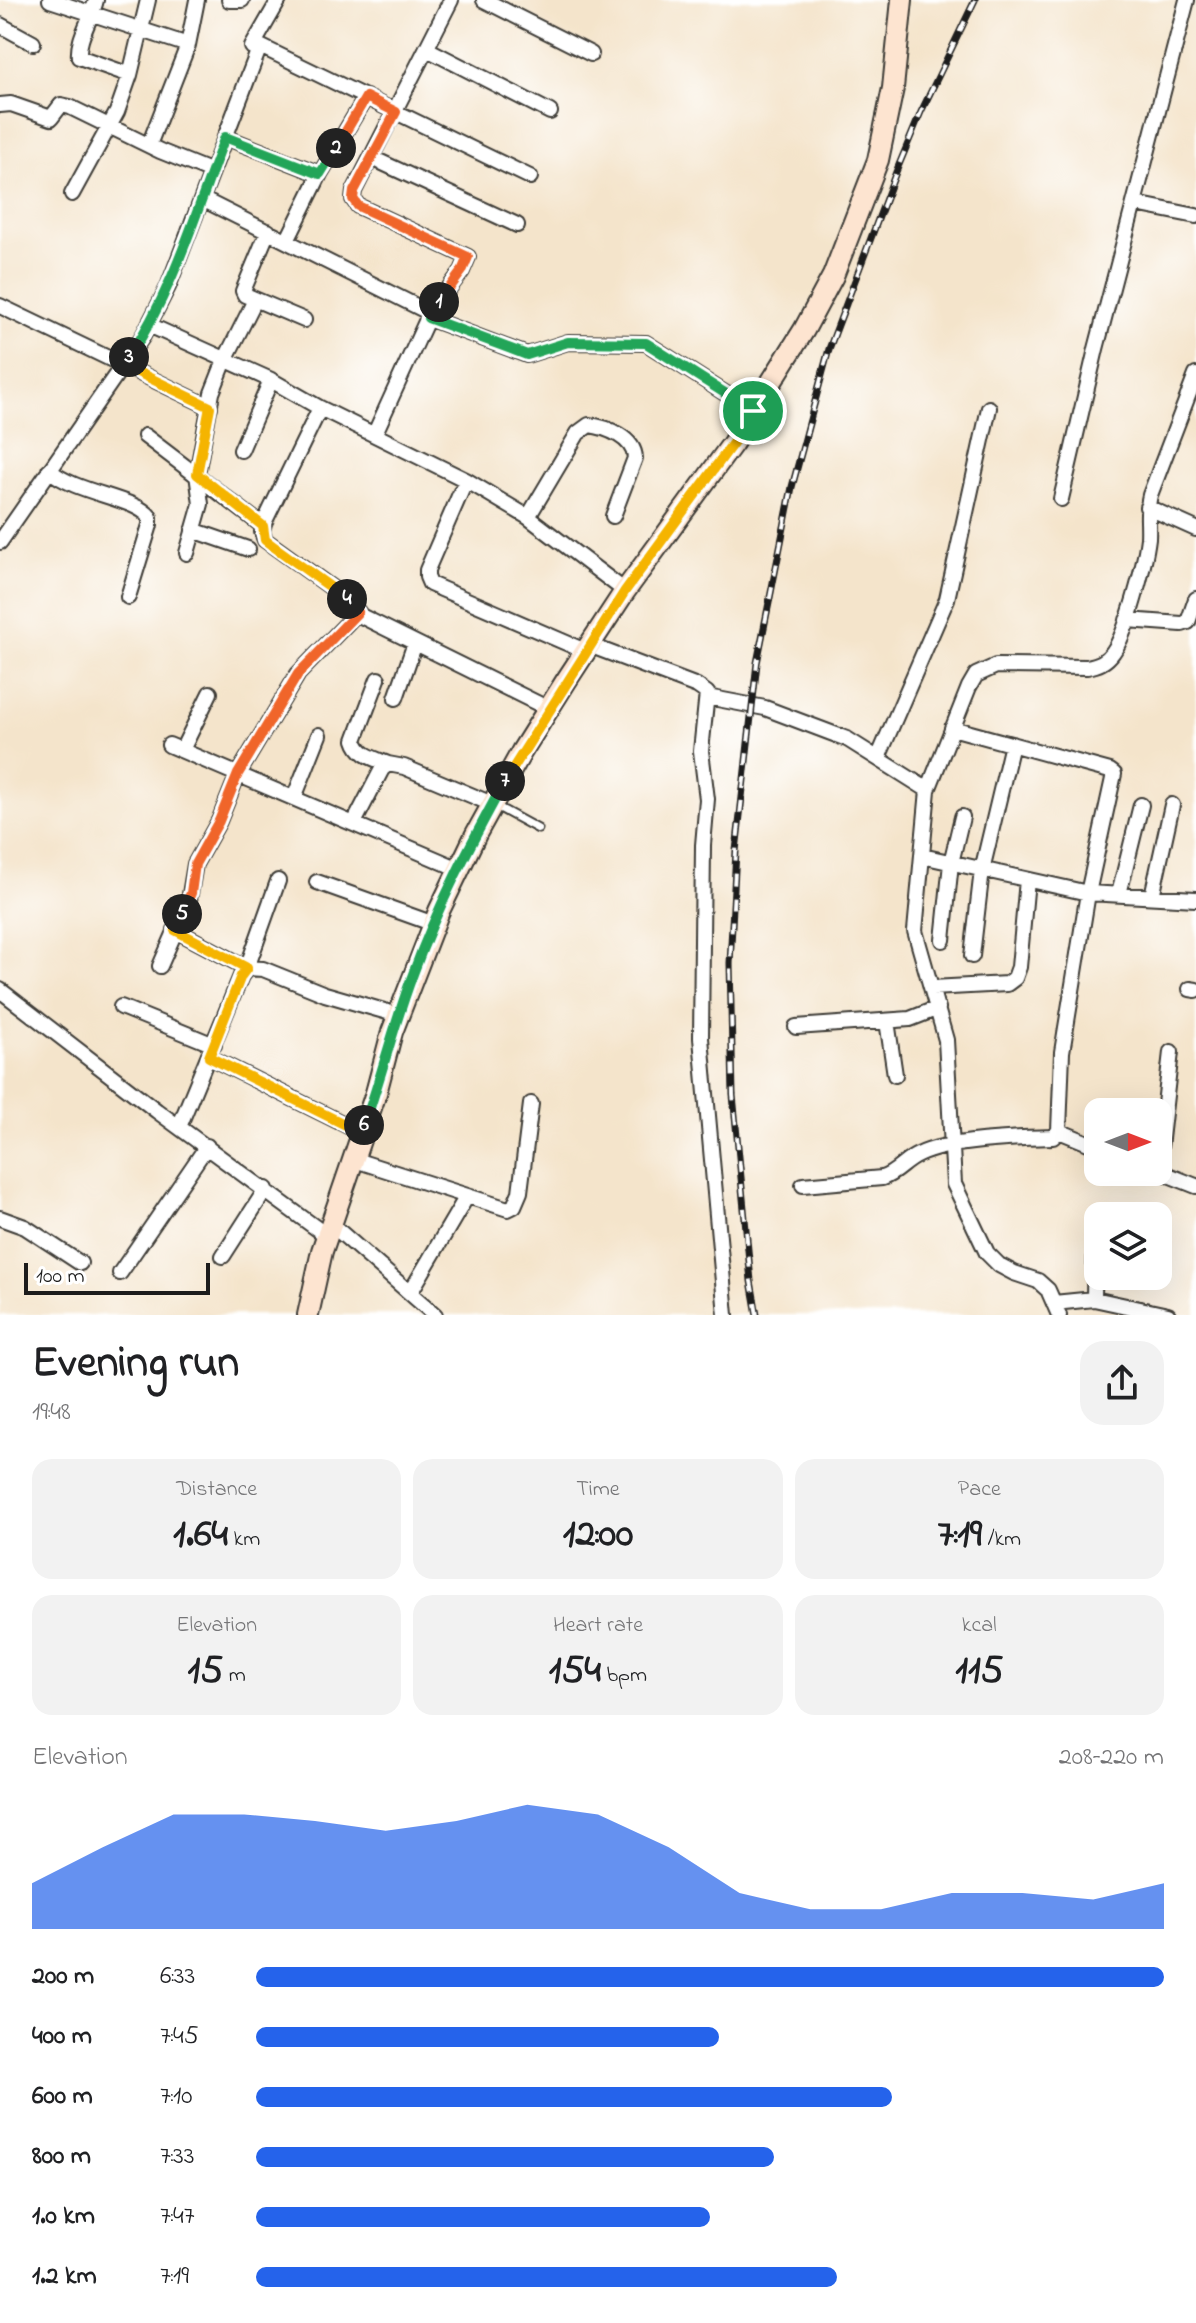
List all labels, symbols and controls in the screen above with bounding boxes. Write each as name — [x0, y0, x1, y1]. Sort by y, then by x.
pin: 2 — [316, 128, 356, 168]
text: 2 — [331, 132, 341, 164]
pin: 1 — [419, 282, 459, 322]
text: 1 — [436, 286, 443, 318]
pin: 3 — [109, 337, 149, 377]
text: 3 — [124, 341, 134, 373]
pin — [719, 377, 787, 445]
icon: arrive — [731, 389, 775, 433]
pin: 4 — [327, 579, 367, 619]
text: 4 — [342, 583, 352, 615]
pin: 7 — [485, 761, 525, 801]
text: 7 — [500, 765, 510, 797]
pin: 5 — [162, 894, 202, 934]
text: 5 — [176, 898, 188, 930]
north arrow — [1084, 1098, 1172, 1186]
map controls — [1084, 1098, 1172, 1290]
pin: 6 — [344, 1105, 384, 1145]
text: 6 — [359, 1109, 369, 1141]
button: layers — [1084, 1202, 1172, 1290]
scale bar — [24, 1259, 210, 1295]
text: 100 m — [36, 1261, 85, 1293]
text: Evening run — [32, 1332, 239, 1396]
button: share — [1080, 1341, 1164, 1425]
text: 19:48 — [32, 1394, 71, 1432]
text: Distance — [176, 1474, 257, 1506]
text: Time — [576, 1474, 620, 1506]
text: Pace — [958, 1474, 1001, 1506]
text: 1.64 — [173, 1506, 228, 1565]
text: 12:00 — [563, 1506, 633, 1565]
text: 7:19 — [937, 1506, 982, 1565]
text: km — [228, 1524, 260, 1556]
text: /km — [982, 1524, 1021, 1556]
text: Elevation — [176, 1610, 257, 1642]
text: Heart rate — [553, 1610, 643, 1642]
text: kcal — [962, 1610, 997, 1642]
text: 15 — [188, 1642, 223, 1701]
text: 154 — [549, 1642, 601, 1701]
text: 115 — [955, 1642, 1003, 1701]
text: m — [223, 1660, 246, 1692]
text: bpm — [601, 1660, 647, 1692]
text: Elevation — [32, 1739, 128, 1777]
text: 208–220 m — [1059, 1739, 1164, 1777]
text: 200 m — [32, 1958, 94, 1996]
text: 6:33 — [160, 1958, 195, 1996]
text: 400 m — [32, 2018, 92, 2056]
text: 7:45 — [160, 2018, 199, 2056]
text: 600 m — [32, 2078, 93, 2116]
text: 7:10 — [160, 2078, 192, 2116]
text: 800 m — [32, 2138, 91, 2176]
text: 7:33 — [160, 2138, 194, 2176]
text: 1.0 km — [32, 2198, 95, 2236]
text: 7:47 — [160, 2198, 194, 2236]
text: 1.2 km — [32, 2258, 97, 2296]
text: 7:19 — [160, 2258, 189, 2296]

